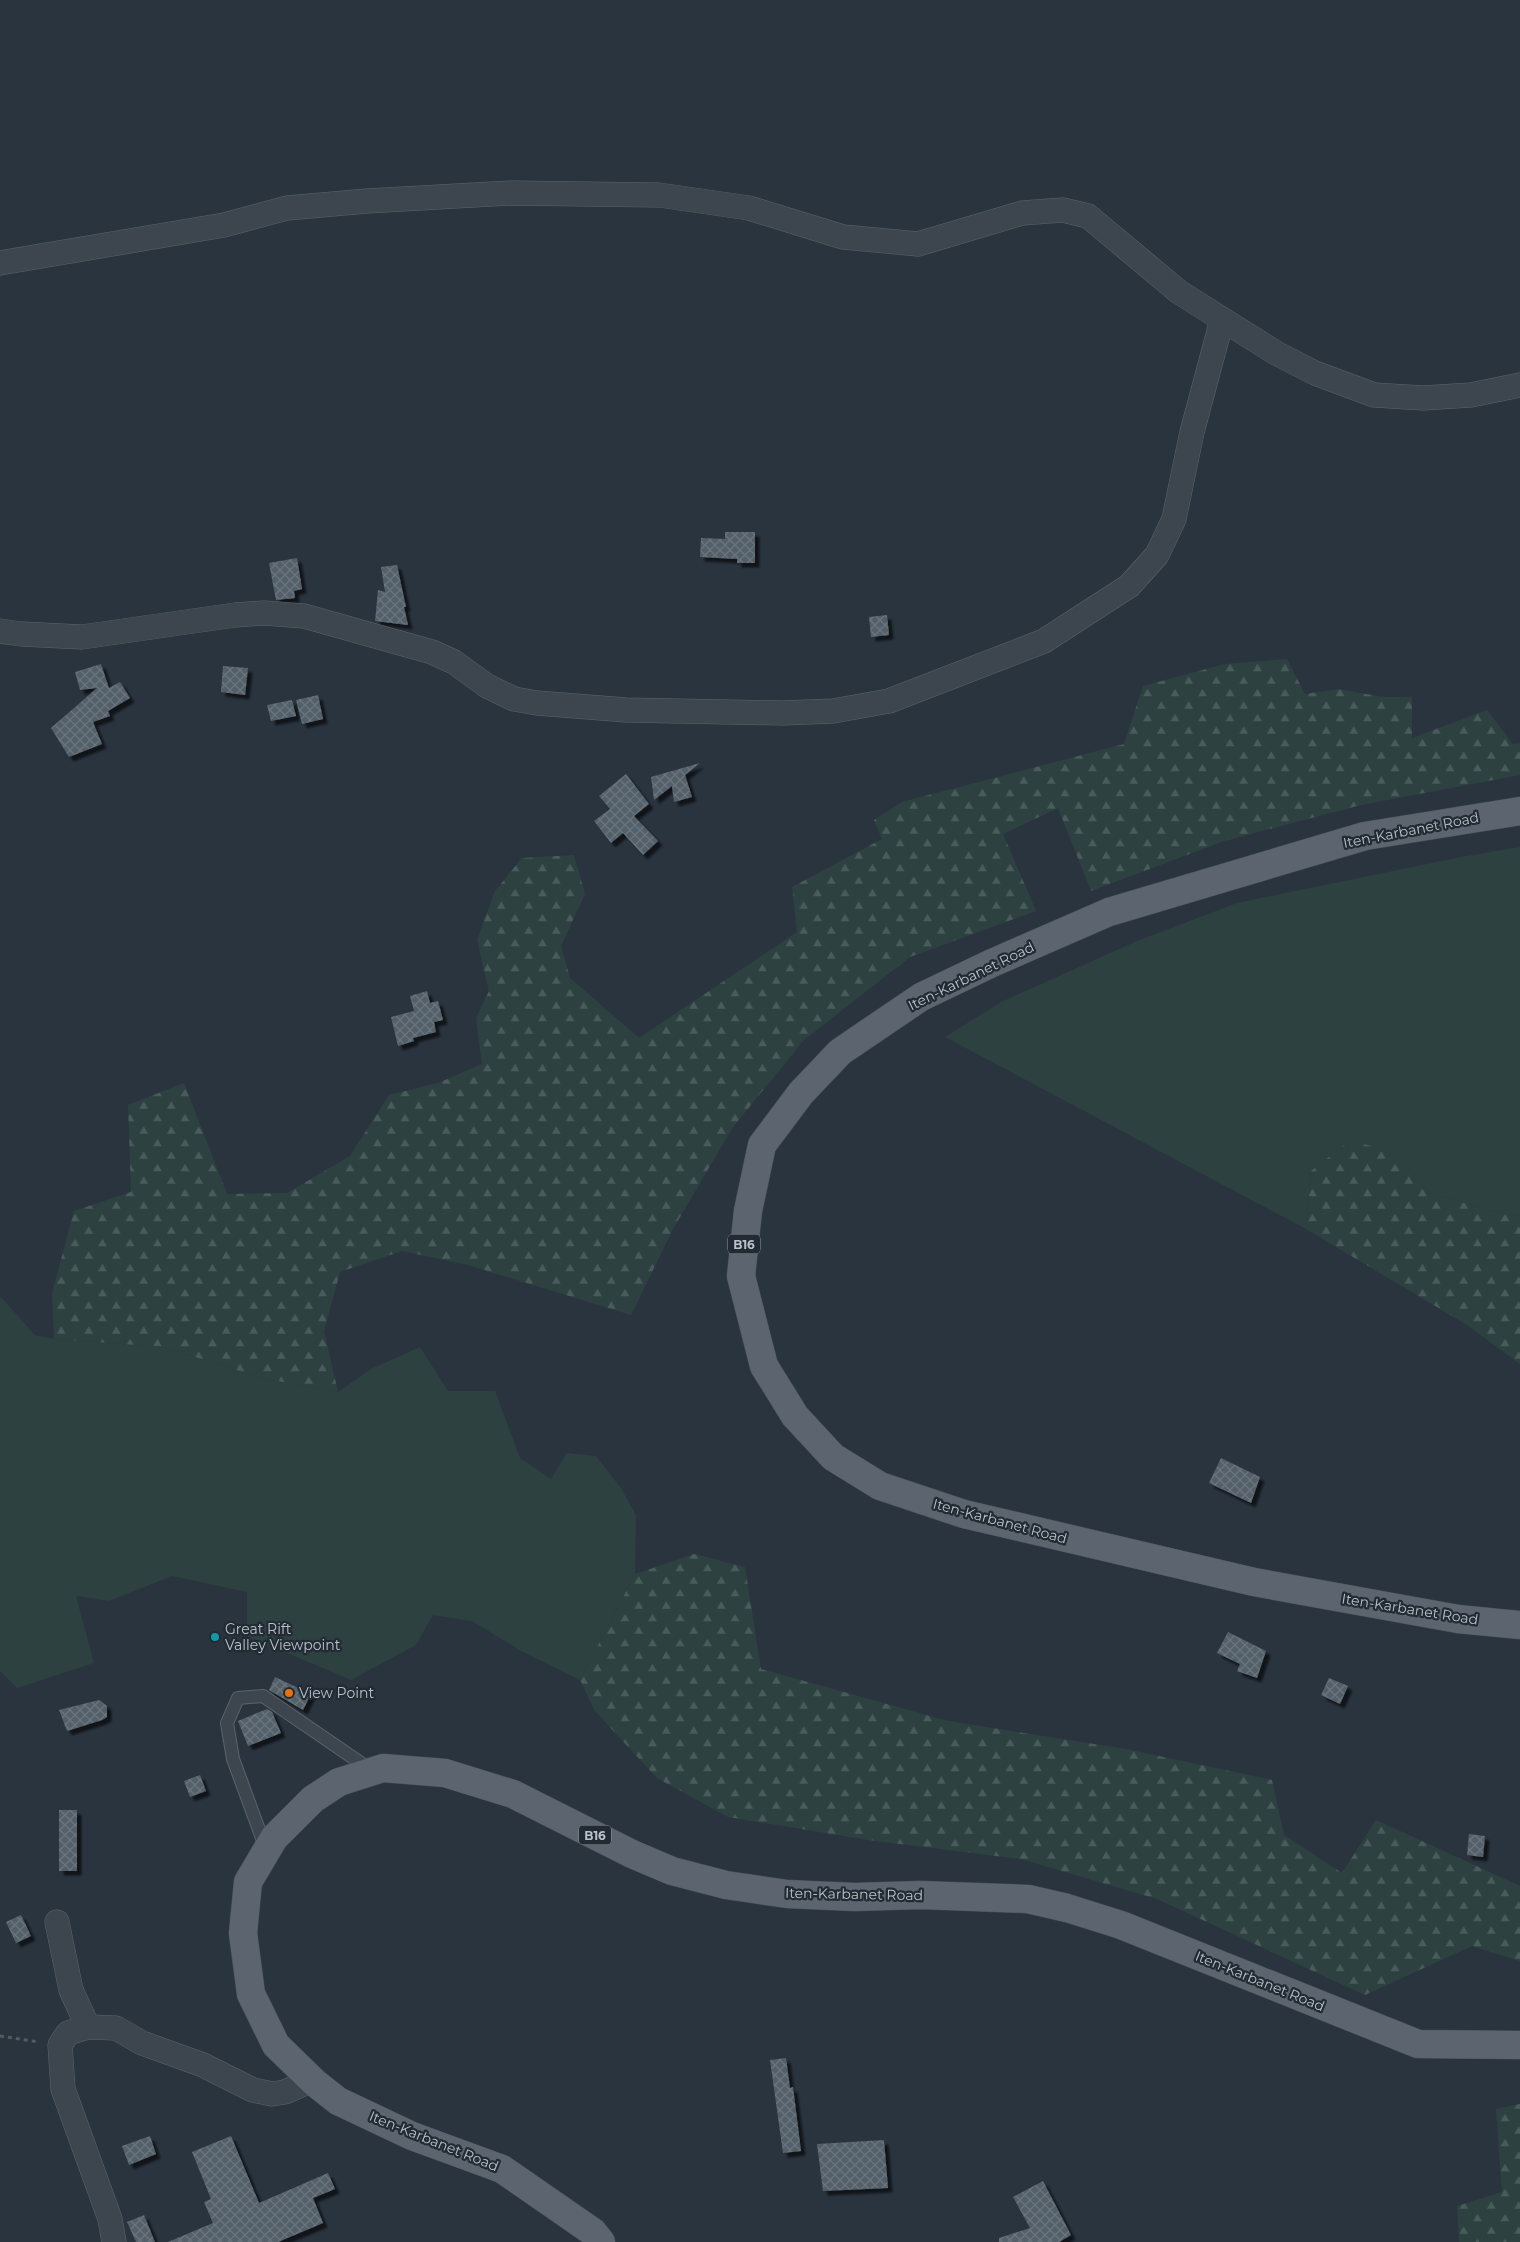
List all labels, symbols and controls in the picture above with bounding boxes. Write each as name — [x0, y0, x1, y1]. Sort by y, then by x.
street label: Iten-Karbanet Road — [1342, 808, 1480, 852]
street label: Iten-Karbanet Road — [905, 938, 1037, 1014]
road number: B16 — [728, 1234, 760, 1254]
street label: Iten-Karbanet Road — [931, 1494, 1069, 1548]
street label: Iten-Karbanet Road — [1340, 1589, 1480, 1629]
place label: Great Rift Valley Viewpoint — [225, 1620, 341, 1654]
marker: Great Rift Valley Viewpoint — [209, 1631, 221, 1643]
place label: View Point — [299, 1684, 374, 1702]
marker: View Point — [283, 1687, 295, 1699]
road number: B16 — [579, 1826, 611, 1844]
street label: Iten-Karbanet Road — [785, 1884, 923, 1904]
street label: Iten-Karbanet Road — [1193, 1947, 1327, 2015]
street label: Iten-Karbanet Road — [367, 2107, 501, 2175]

